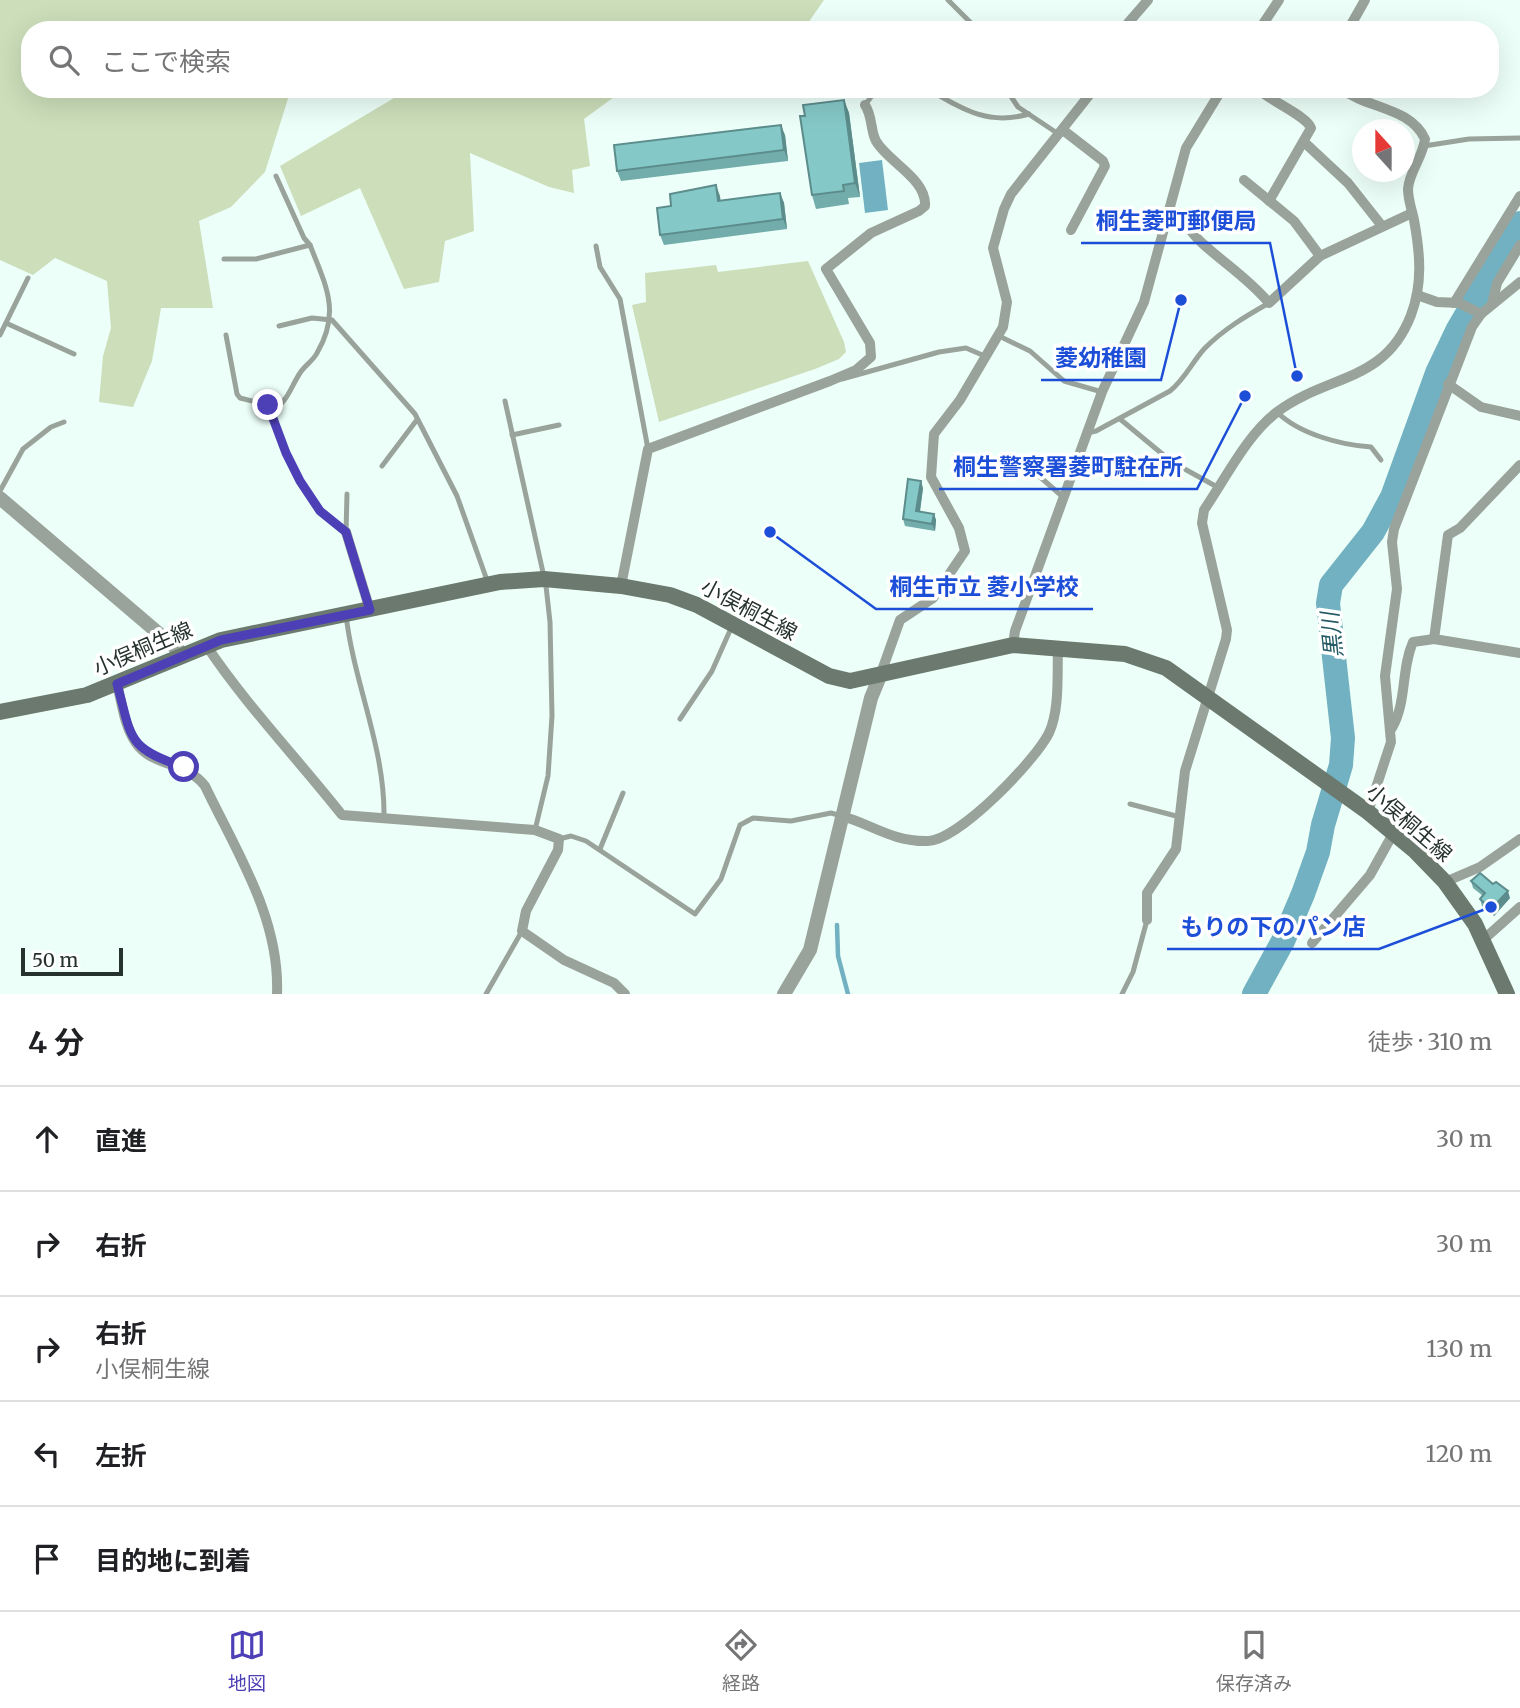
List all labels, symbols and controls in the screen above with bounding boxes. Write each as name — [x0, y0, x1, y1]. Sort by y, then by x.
search box — [21, 21, 1499, 98]
icon: search — [45, 41, 83, 79]
text: ここで検索 — [101, 45, 231, 78]
north arrow — [1352, 119, 1415, 182]
callout: 桐生菱町郵便局 — [1081, 199, 1270, 243]
text: 桐生菱町郵便局 — [1096, 206, 1257, 235]
callout: 菱幼稚園 — [1041, 336, 1161, 380]
text: 菱幼稚園 — [1055, 343, 1147, 372]
route end — [252, 389, 283, 420]
callout: 桐生警察署菱町駐在所 — [939, 445, 1197, 489]
text: 桐生警察署菱町駐在所 — [953, 452, 1183, 481]
callout: 桐生市立 菱小学校 — [876, 565, 1093, 609]
text: 桐生市立 菱小学校 — [889, 572, 1079, 601]
street label: 小俣桐生線 — [697, 573, 802, 646]
water label: 黒川 — [1314, 608, 1348, 659]
street label: 小俣桐生線 — [89, 616, 196, 681]
route start — [168, 751, 199, 782]
street label: 小俣桐生線 — [1361, 778, 1458, 867]
callout: もりの下のパン店 — [1167, 905, 1379, 949]
text: もりの下のパン店 — [1180, 912, 1366, 941]
scale bar — [21, 945, 122, 977]
text: 50 m — [32, 948, 78, 972]
text: 4 分 — [28, 1023, 84, 1061]
text: 徒歩 · 310 m — [1368, 1027, 1492, 1056]
icon: ahead — [28, 1120, 66, 1158]
text: 直進 — [95, 1124, 147, 1157]
text: 30 m — [1436, 1124, 1492, 1153]
icon: right — [28, 1225, 66, 1263]
text: 右折 — [95, 1229, 147, 1262]
text: 30 m — [1436, 1229, 1492, 1258]
text: 右折 — [95, 1317, 147, 1350]
icon: right — [28, 1330, 66, 1368]
text: 130 m — [1426, 1334, 1492, 1363]
text: 小俣桐生線 — [95, 1354, 210, 1383]
icon: left — [28, 1435, 66, 1473]
text: 左折 — [95, 1439, 147, 1472]
text: 120 m — [1426, 1439, 1492, 1468]
icon: arrive — [28, 1540, 66, 1578]
text: 目的地に到着 — [95, 1544, 251, 1577]
tab: 地図 — [228, 1626, 266, 1695]
tab: 経路 — [722, 1626, 760, 1695]
tab: 保存済み — [1216, 1626, 1292, 1695]

